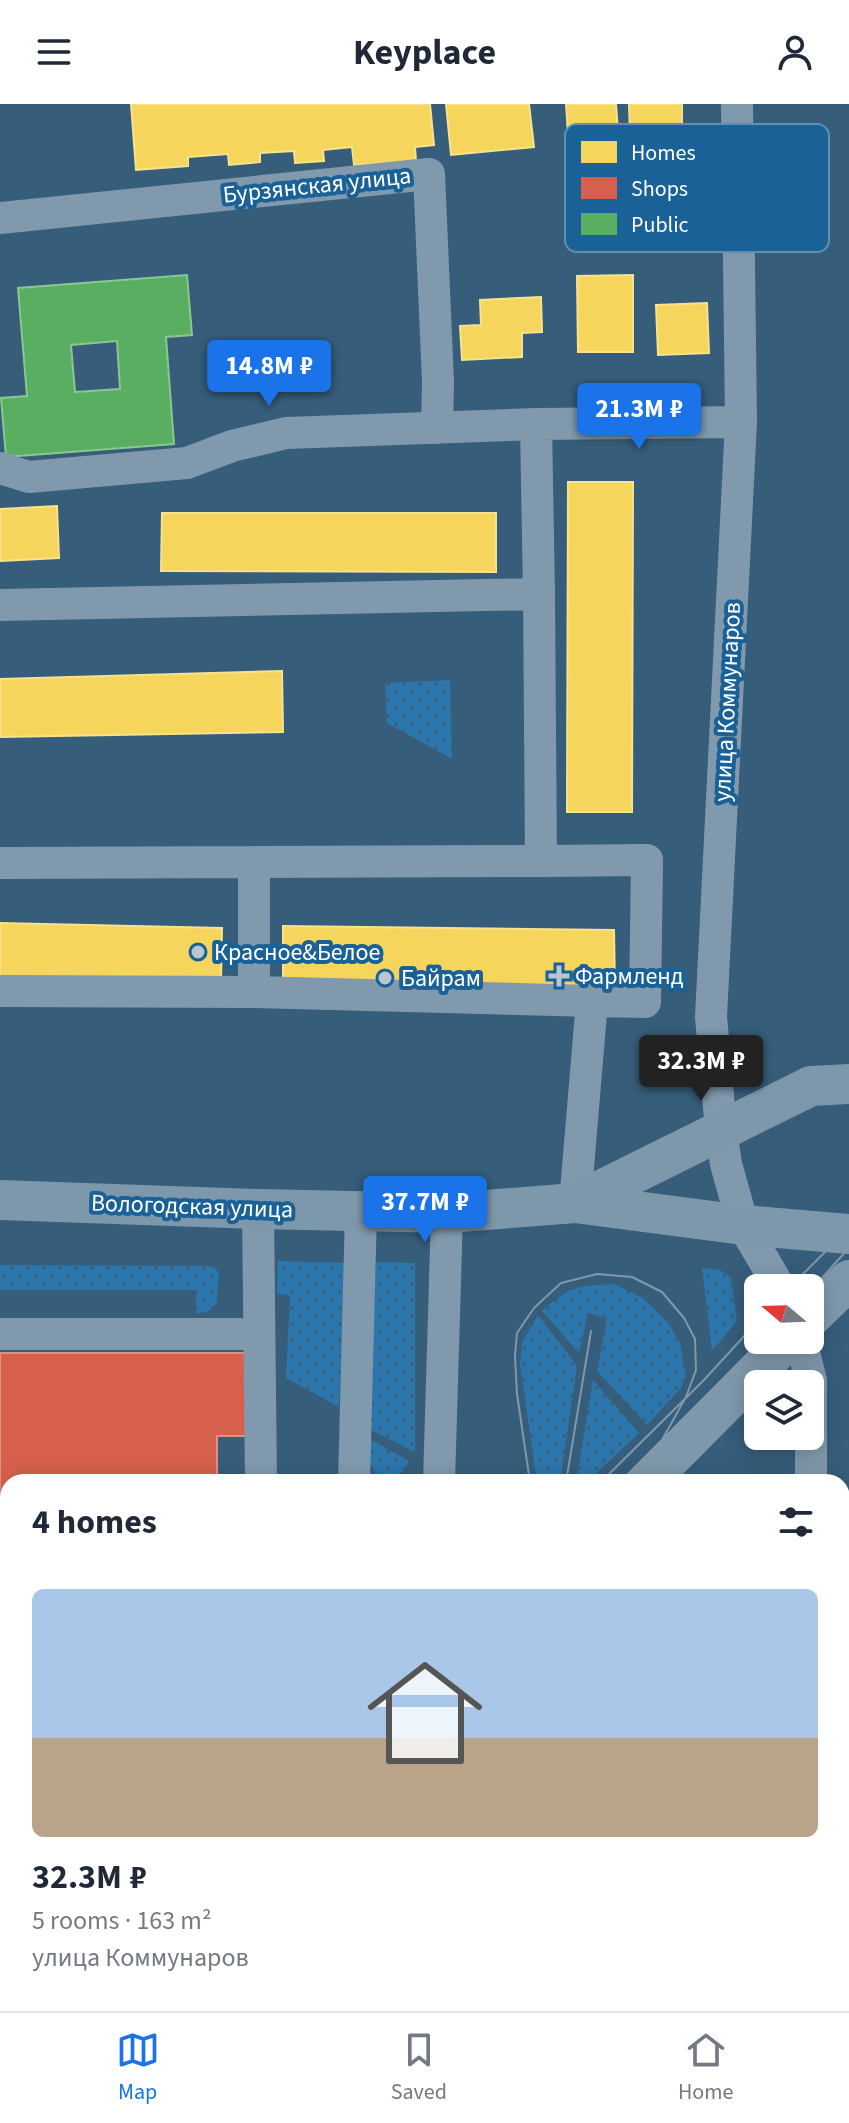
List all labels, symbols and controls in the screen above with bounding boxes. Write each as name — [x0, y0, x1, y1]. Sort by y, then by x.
text: Keyplace — [353, 27, 496, 78]
icon: menu — [32, 30, 76, 74]
icon: person — [773, 30, 817, 74]
legend — [565, 124, 829, 252]
text: Homes — [631, 137, 696, 169]
street label: Бурзянская улица — [221, 158, 413, 213]
text: Shops — [631, 173, 688, 205]
text: Public — [631, 209, 689, 241]
pin: 14.8M ₽ — [195, 340, 343, 408]
text: 14.8M ₽ — [225, 347, 313, 384]
pin: 21.3M ₽ — [565, 383, 713, 451]
text: 21.3M ₽ — [595, 390, 683, 427]
street label: улица Коммунаров — [705, 601, 750, 803]
place label: Красное&Белое — [214, 935, 380, 970]
marker: Красное&Белое — [189, 943, 207, 961]
place label: Фармленд — [575, 959, 684, 994]
place label: Байрам — [401, 961, 481, 996]
marker: Фармленд — [550, 967, 568, 985]
marker: Байрам — [376, 969, 394, 987]
pin: 32.3M ₽ — [627, 1035, 775, 1103]
text: 32.3M ₽ — [657, 1042, 745, 1079]
pin: 37.7M ₽ — [351, 1176, 499, 1244]
text: 37.7M ₽ — [381, 1183, 469, 1220]
street label: Вологодская улица — [90, 1185, 294, 1228]
north arrow — [744, 1274, 824, 1354]
map controls — [744, 1274, 824, 1450]
button: layers — [744, 1370, 824, 1450]
text: 4 homes — [32, 1498, 157, 1547]
icon: filters — [774, 1500, 818, 1544]
icon: home — [353, 1641, 497, 1785]
text: 32.3M ₽ — [32, 1853, 147, 1902]
text: 5 rooms · 163 m² — [32, 1902, 211, 1939]
text: улица Коммунаров — [32, 1939, 249, 1976]
tab: Map — [116, 2028, 160, 2108]
tab: Saved — [391, 2028, 447, 2108]
tab: Home — [678, 2028, 733, 2108]

